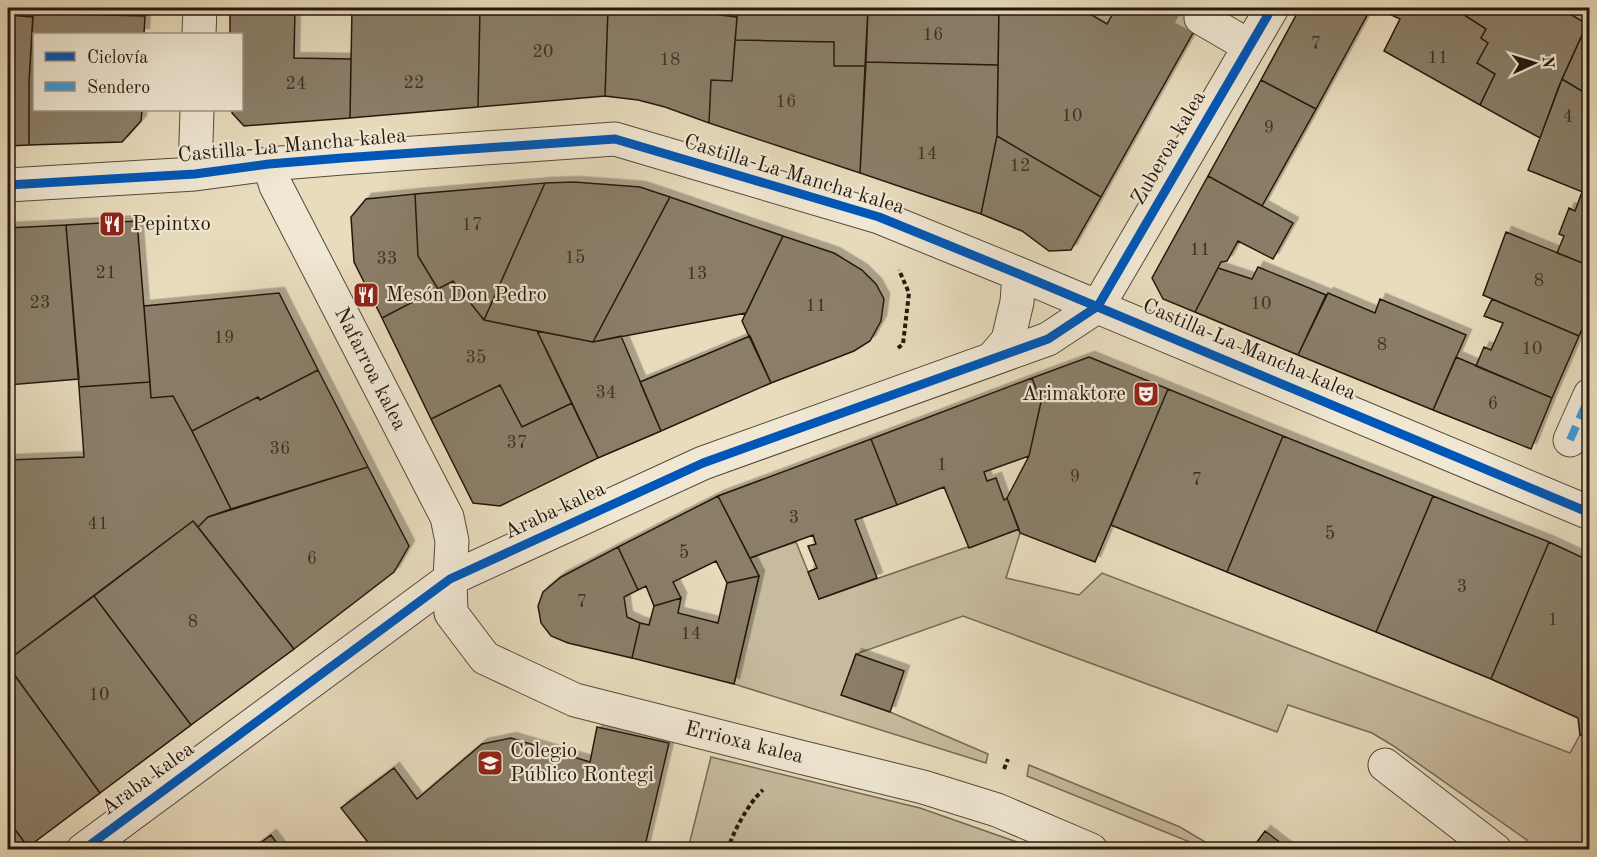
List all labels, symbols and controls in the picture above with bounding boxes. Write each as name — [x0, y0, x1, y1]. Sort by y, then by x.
house number: 16 — [923, 26, 943, 44]
legend — [33, 33, 243, 111]
north arrow — [1504, 33, 1564, 93]
house number: 7 — [1311, 35, 1321, 53]
house number: 20 — [533, 43, 553, 61]
text: Ciclovía — [87, 49, 148, 67]
house number: 11 — [1428, 49, 1448, 67]
house number: 18 — [660, 51, 680, 69]
text: N — [1539, 55, 1555, 70]
house number: 22 — [404, 74, 424, 92]
house number: 24 — [286, 75, 306, 93]
text: Sendero — [87, 79, 150, 97]
street label: Zuberoa kalea — [1128, 87, 1210, 209]
house number: 16 — [776, 93, 796, 111]
house number: 10 — [1062, 107, 1082, 125]
house number: 4 — [1563, 108, 1573, 126]
house number: 9 — [1264, 119, 1274, 137]
street label: Castilla-La Mancha kalea — [177, 126, 407, 166]
street label: Castilla-La Mancha kalea — [681, 131, 907, 219]
house number: 14 — [917, 145, 937, 163]
house number: 12 — [1010, 157, 1030, 175]
restaurant icon: Pepintxo — [97, 209, 127, 239]
place label: Pepintxo — [132, 214, 211, 235]
house number: 17 — [462, 216, 482, 234]
house number: 11 — [1190, 241, 1210, 259]
house number: 15 — [565, 249, 585, 267]
house number: 33 — [377, 250, 397, 268]
house number: 21 — [96, 264, 116, 282]
house number: 13 — [687, 265, 707, 283]
house number: 8 — [1534, 272, 1544, 290]
restaurant icon: Mesón Don Pedro — [351, 280, 381, 310]
place label: Mesón Don Pedro — [386, 285, 547, 306]
house number: 23 — [30, 294, 50, 312]
street label: Castilla-La Mancha kalea — [1139, 295, 1359, 405]
house number: 10 — [1251, 295, 1271, 313]
house number: 11 — [806, 297, 826, 315]
street label: Nafarroa kalea — [330, 304, 410, 434]
house number: 19 — [214, 329, 234, 347]
house number: 8 — [1377, 336, 1387, 354]
house number: 10 — [1522, 340, 1542, 358]
house number: 35 — [466, 349, 486, 367]
theatre icon: Arimaktore — [1131, 379, 1161, 409]
house number: 34 — [596, 384, 616, 402]
place label: Arimaktore — [1022, 384, 1126, 405]
house number: 6 — [1488, 395, 1498, 413]
house number: 37 — [507, 434, 527, 452]
house number: 36 — [270, 440, 290, 458]
house number: 1 — [937, 456, 947, 474]
house number: 9 — [1070, 468, 1080, 486]
house number: 7 — [1192, 471, 1202, 489]
street label: Araba kalea — [501, 478, 609, 544]
house number: 3 — [789, 509, 799, 527]
house number: 41 — [88, 515, 108, 533]
house number: 5 — [1325, 525, 1335, 543]
house number: 5 — [679, 544, 689, 562]
house number: 6 — [307, 550, 317, 568]
house number: 3 — [1457, 578, 1467, 596]
house number: 7 — [577, 593, 587, 611]
house number: 1 — [1548, 611, 1558, 629]
house number: 8 — [188, 613, 198, 631]
house number: 14 — [681, 625, 701, 643]
house number: 10 — [89, 686, 109, 704]
street label: Errioxa kalea — [683, 718, 805, 768]
street label: Araba kalea — [98, 738, 198, 820]
place label: Colegio Público Rontegi — [510, 741, 654, 786]
school or university icon: Colegio Público Rontegi — [475, 748, 505, 778]

